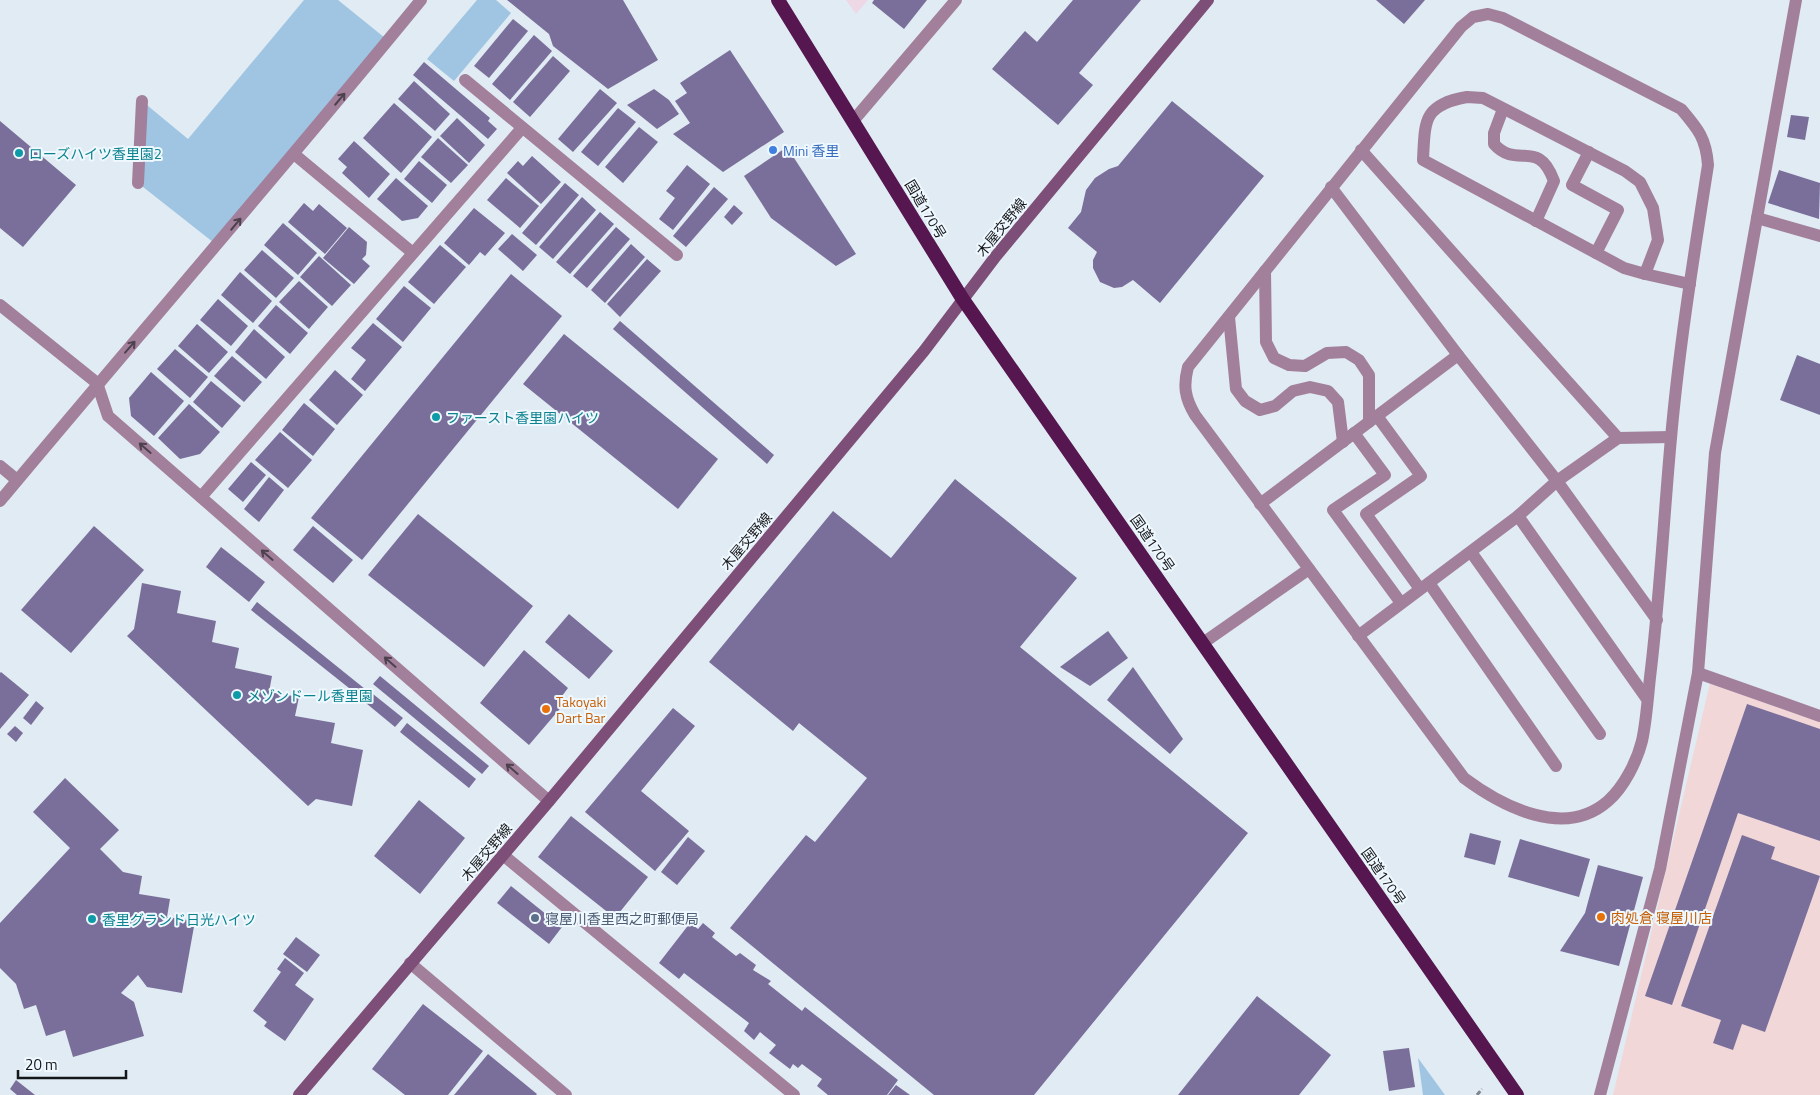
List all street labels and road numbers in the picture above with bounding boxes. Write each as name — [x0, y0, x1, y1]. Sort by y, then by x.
street label: 国道170号 — [900, 176, 952, 242]
street label: 木屋交野線 — [971, 193, 1031, 261]
street label: 木屋交野線 — [715, 507, 777, 575]
street label: 国道170号 — [1126, 510, 1180, 576]
street label: 木屋交野線 — [455, 818, 517, 886]
street label: 国道170号 — [1357, 843, 1411, 909]

